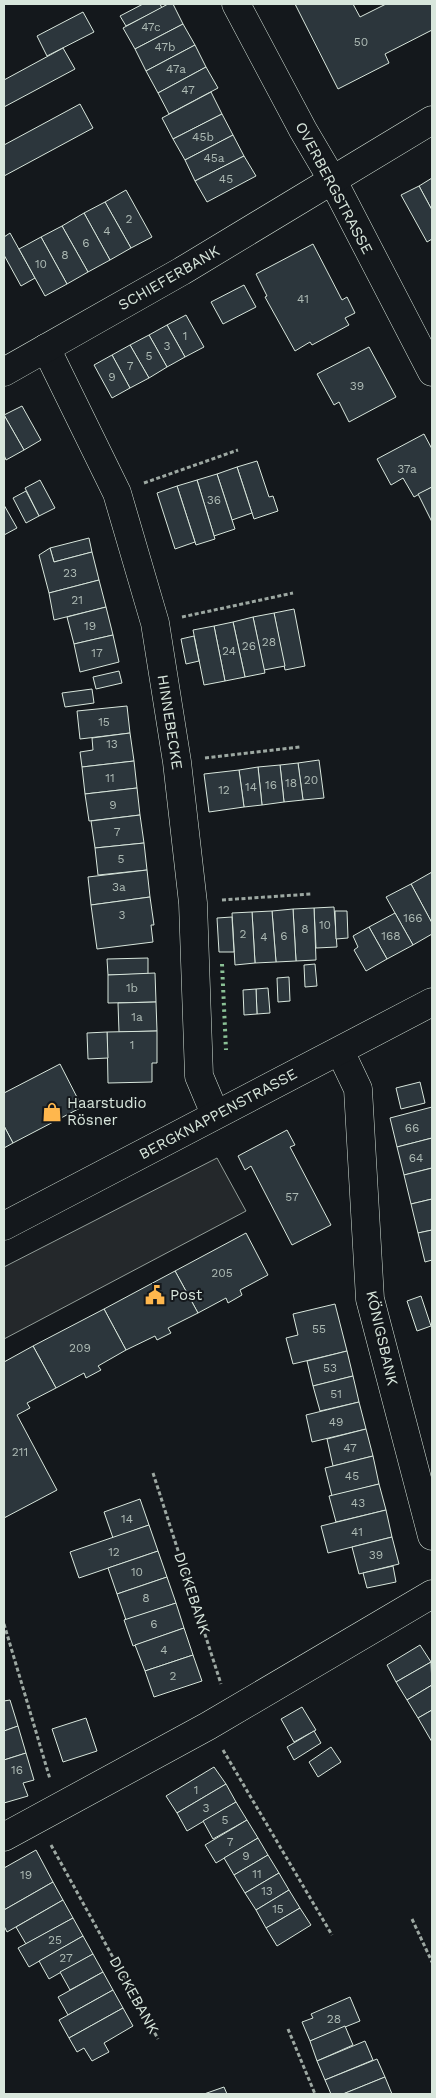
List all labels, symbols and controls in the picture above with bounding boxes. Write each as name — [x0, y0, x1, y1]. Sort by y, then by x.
house number: 47c — [141, 20, 161, 34]
house number: 50 — [354, 35, 368, 49]
house number: 47b — [155, 40, 176, 54]
house number: 47a — [166, 62, 186, 76]
house number: 47 — [181, 83, 195, 97]
street label: OVERBERGSTRASSE — [292, 119, 376, 257]
house number: 45b — [192, 130, 214, 144]
house number: 45a — [203, 151, 225, 165]
house number: 45 — [219, 172, 233, 186]
house number: 2 — [126, 212, 133, 226]
house number: 4 — [103, 224, 111, 238]
house number: 6 — [82, 236, 90, 250]
street label: SCHIEFERBANK — [115, 242, 223, 314]
house number: 8 — [61, 248, 69, 262]
house number: 10 — [35, 257, 47, 271]
house number: 41 — [297, 292, 309, 306]
house number: 1 — [183, 329, 187, 343]
house number: 3 — [164, 339, 171, 353]
house number: 5 — [146, 349, 153, 363]
house number: 7 — [127, 359, 134, 373]
house number: 9 — [108, 370, 116, 384]
house number: 39 — [350, 379, 364, 393]
house number: 37a — [397, 462, 417, 476]
house number: 36 — [207, 493, 221, 507]
house number: 23 — [63, 566, 77, 580]
house number: 21 — [71, 593, 83, 607]
house number: 19 — [84, 619, 96, 633]
house number: 28 — [262, 635, 276, 649]
house number: 26 — [242, 639, 256, 653]
house number: 24 — [222, 644, 236, 658]
house number: 17 — [91, 646, 103, 660]
street label: HINNEBECKE — [154, 673, 186, 771]
house number: 15 — [98, 715, 110, 729]
house number: 13 — [106, 737, 118, 751]
house number: 11 — [105, 771, 115, 785]
house number: 20 — [304, 773, 318, 787]
house number: 18 — [285, 776, 297, 790]
house number: 16 — [265, 778, 277, 792]
house number: 14 — [245, 780, 257, 794]
house number: 12 — [218, 783, 230, 797]
house number: 9 — [109, 798, 117, 812]
house number: 7 — [114, 825, 121, 839]
house number: 5 — [118, 852, 125, 866]
house number: 3a — [112, 880, 126, 894]
house number: 3 — [119, 908, 126, 922]
house number: 166 — [403, 911, 423, 925]
house number: 10 — [319, 918, 331, 932]
house number: 8 — [301, 922, 309, 936]
house number: 2 — [240, 927, 247, 941]
house number: 6 — [280, 929, 288, 943]
house number: 168 — [381, 929, 401, 943]
house number: 4 — [260, 930, 268, 944]
house number: 1b — [126, 981, 138, 995]
house number: 1a — [131, 1010, 143, 1024]
house number: 1 — [130, 1038, 134, 1052]
street label: BERGKNAPPENSTRASSE — [136, 1065, 300, 1163]
place label: Haarstudio Rösner — [67, 1094, 147, 1129]
shop icon: Haarstudio Rösner — [41, 1101, 63, 1123]
house number: 66 — [405, 1121, 419, 1135]
house number: 64 — [409, 1151, 423, 1165]
house number: 57 — [285, 1190, 299, 1204]
house number: 205 — [211, 1266, 233, 1280]
public building icon: Post — [144, 1284, 166, 1306]
place label: Post — [170, 1286, 203, 1304]
street label: KÖNIGSBANK — [362, 1289, 402, 1387]
house number: 55 — [312, 1322, 326, 1336]
house number: 209 — [69, 1341, 91, 1355]
house number: 53 — [323, 1361, 337, 1375]
house number: 51 — [330, 1387, 342, 1401]
house number: 49 — [329, 1415, 343, 1429]
house number: 47 — [343, 1441, 357, 1455]
house number: 211 — [12, 1445, 28, 1459]
house number: 45 — [345, 1469, 359, 1483]
house number: 43 — [351, 1496, 365, 1510]
house number: 14 — [121, 1512, 133, 1526]
house number: 41 — [351, 1525, 363, 1539]
house number: 12 — [108, 1545, 120, 1559]
house number: 39 — [369, 1548, 383, 1562]
street label: DICKEBANK — [170, 1550, 214, 1637]
house number: 10 — [131, 1565, 143, 1579]
house number: 8 — [142, 1591, 150, 1605]
house number: 6 — [150, 1617, 158, 1631]
house number: 4 — [160, 1643, 168, 1657]
house number: 2 — [170, 1669, 177, 1683]
house number: 16 — [11, 1763, 23, 1777]
house number: 1 — [194, 1783, 198, 1797]
house number: 3 — [203, 1801, 210, 1815]
house number: 5 — [222, 1813, 229, 1827]
house number: 7 — [227, 1835, 234, 1849]
house number: 9 — [242, 1849, 250, 1863]
house number: 11 — [252, 1867, 262, 1881]
house number: 19 — [20, 1868, 32, 1882]
house number: 13 — [261, 1884, 273, 1898]
house number: 15 — [272, 1902, 284, 1916]
house number: 25 — [48, 1933, 62, 1947]
house number: 27 — [59, 1951, 73, 1965]
street label: DICKEBANK — [105, 1953, 163, 2037]
house number: 28 — [327, 2012, 341, 2026]

